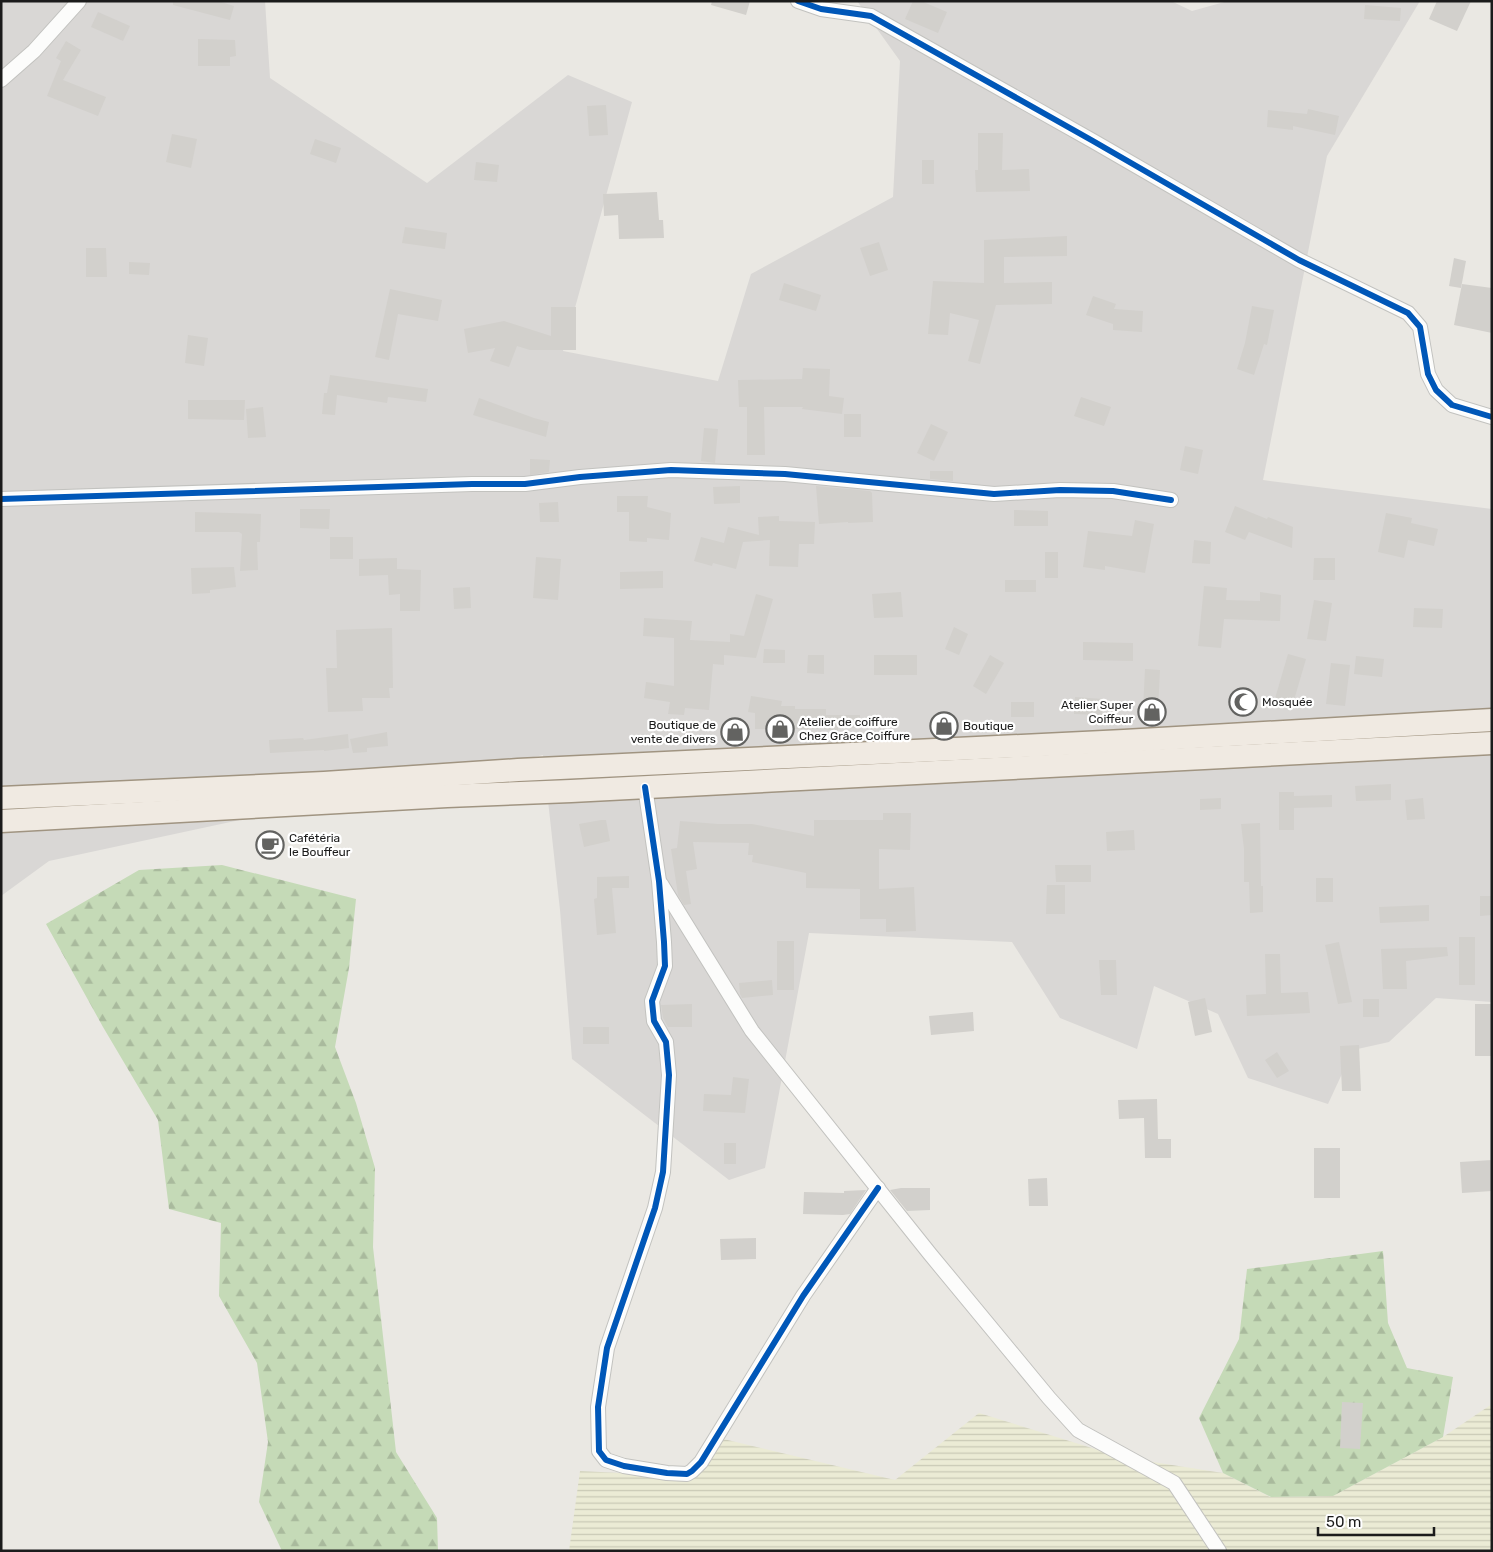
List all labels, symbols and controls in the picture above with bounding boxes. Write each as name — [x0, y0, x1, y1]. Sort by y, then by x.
mosque icon: Mosquée — [1228, 687, 1258, 717]
place label: Mosquée — [1262, 695, 1313, 709]
shop icon: Atelier Super Coiffeur — [1137, 697, 1167, 727]
place label: Atelier Super Coiffeur — [1061, 698, 1133, 726]
shop icon: Boutique — [929, 711, 959, 741]
shop icon: Atelier de coiffure Chez Grâce Coiffure — [765, 714, 795, 744]
place label: Atelier de coiffure Chez Grâce Coiffure — [799, 715, 910, 743]
shop icon: Boutique de vente de divers — [720, 717, 750, 747]
place label: Boutique de vente de divers — [631, 718, 716, 746]
place label: Boutique — [963, 719, 1014, 733]
cafe icon: Cafétéria le Bouffeur — [255, 830, 285, 860]
place label: Cafétéria le Bouffeur — [289, 831, 351, 859]
scale bar — [1318, 1504, 1434, 1536]
text: 50 m — [1326, 1513, 1361, 1531]

